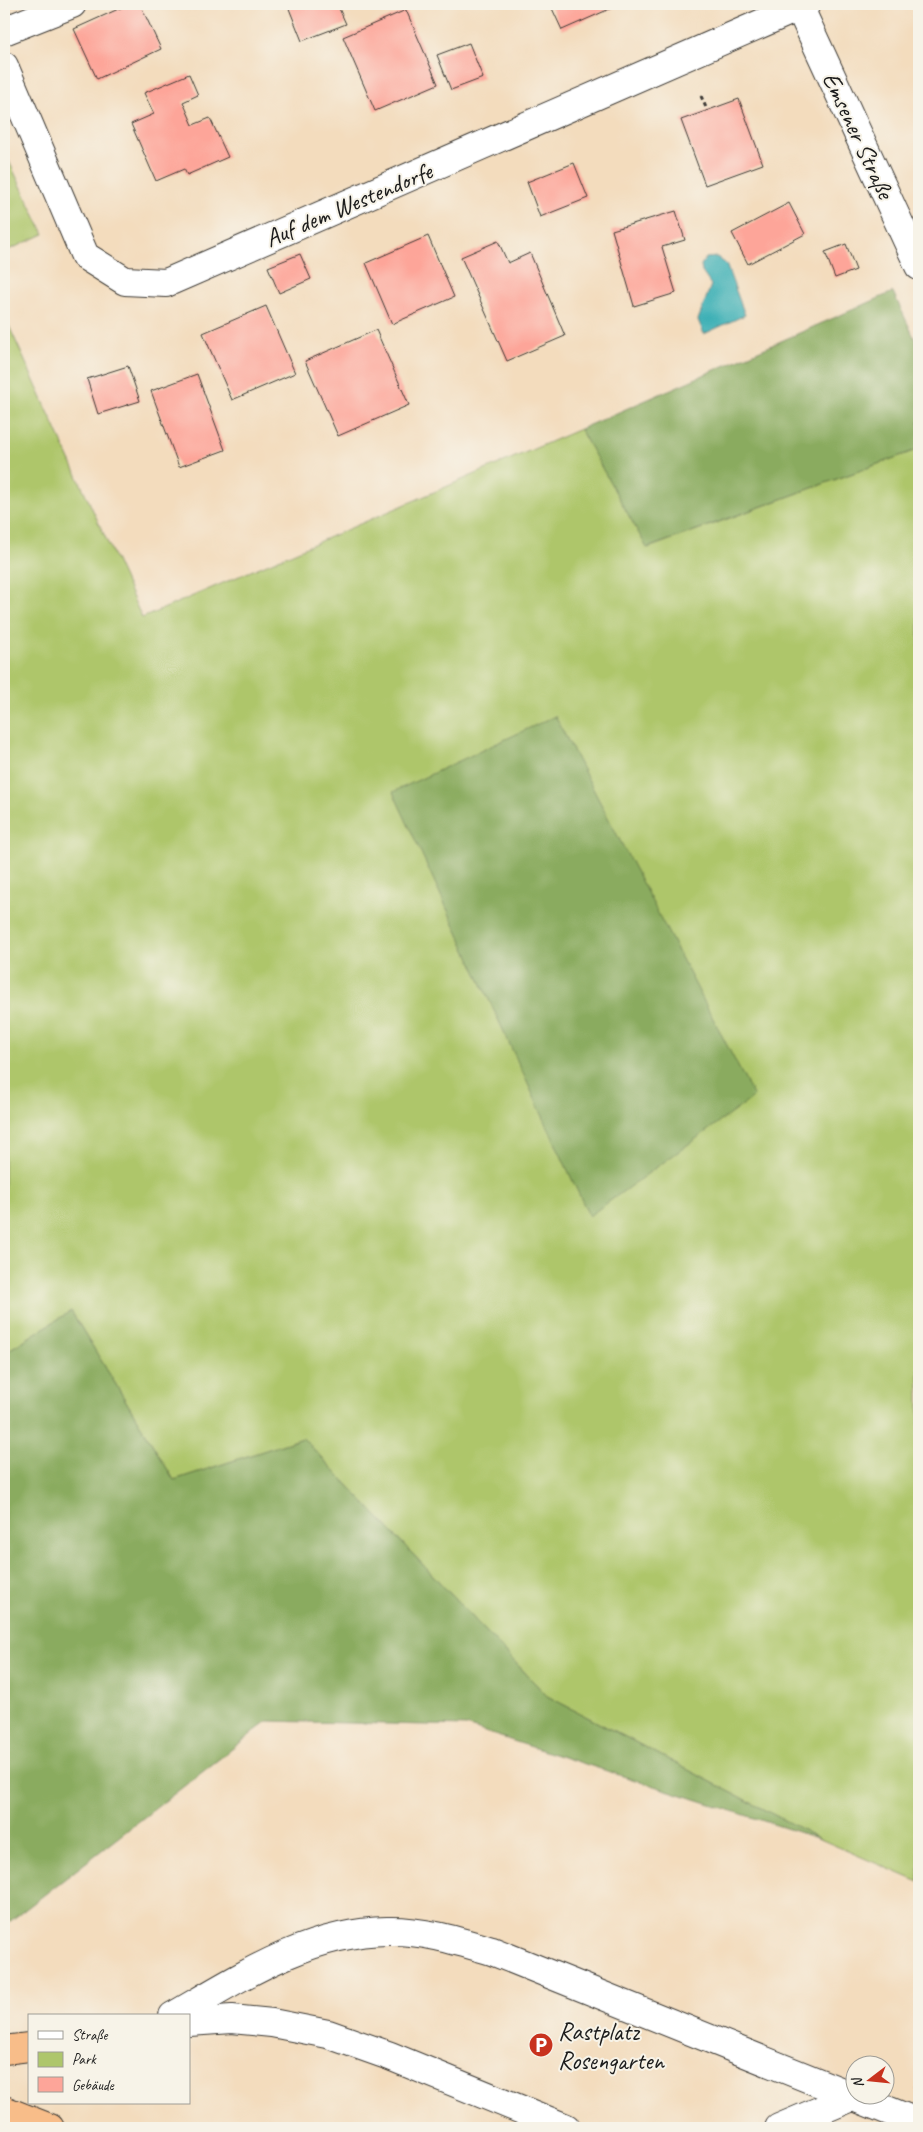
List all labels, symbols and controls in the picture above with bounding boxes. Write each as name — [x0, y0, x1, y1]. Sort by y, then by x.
street label: Emsener Straße — [815, 67, 902, 206]
street label: Auf dem Westendorfe — [260, 155, 439, 255]
legend — [28, 2014, 190, 2104]
place label: Rastplatz Rosengarten — [558, 2016, 665, 2077]
text: Straße — [72, 2026, 108, 2045]
parking icon: Rastplatz Rosengarten — [528, 2032, 554, 2058]
text: Park — [72, 2050, 97, 2069]
north arrow — [846, 2054, 896, 2104]
text: N — [848, 2075, 867, 2090]
text: Gebäude — [72, 2076, 115, 2095]

